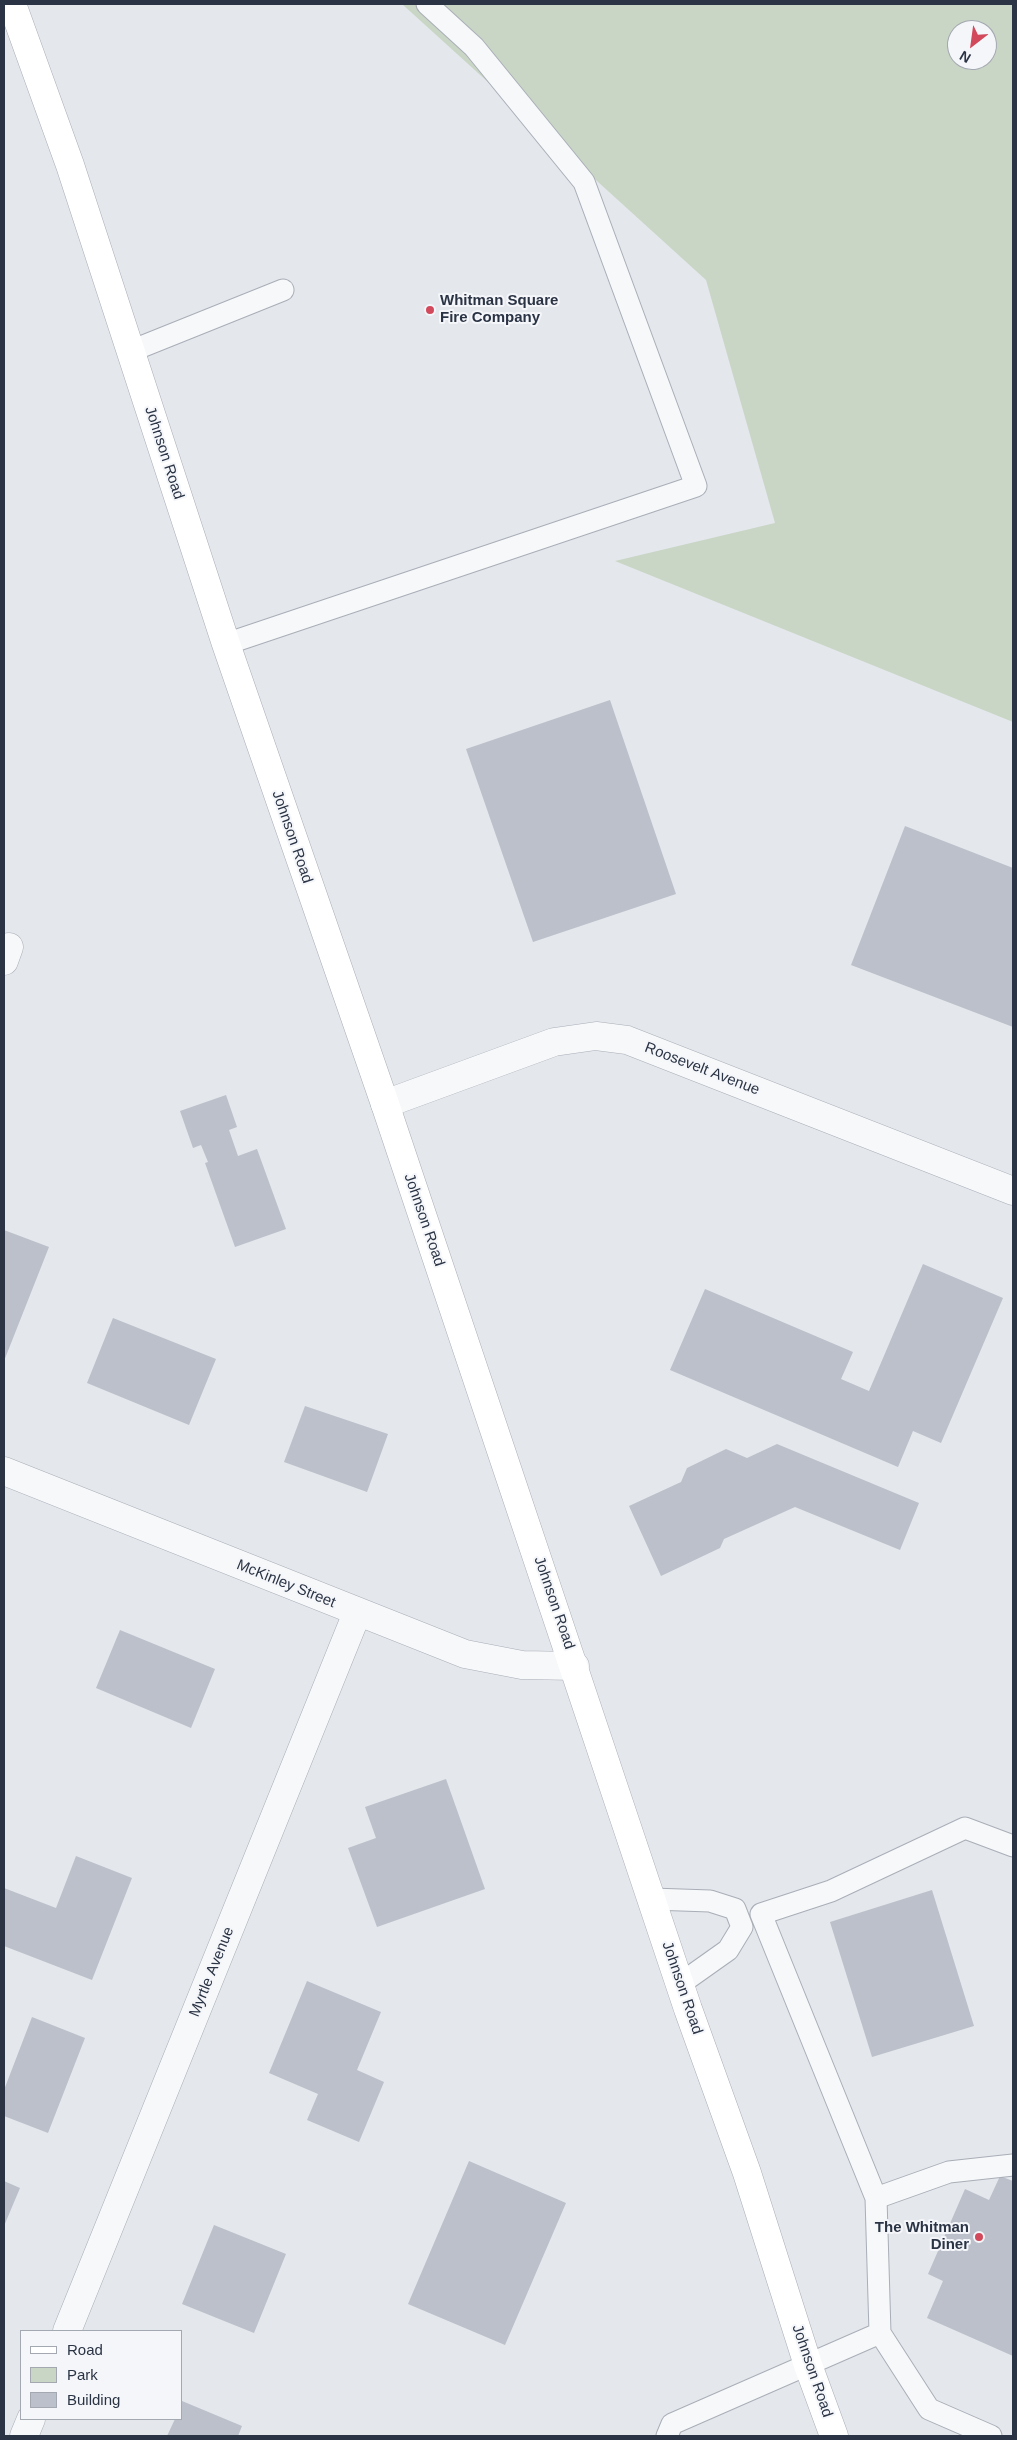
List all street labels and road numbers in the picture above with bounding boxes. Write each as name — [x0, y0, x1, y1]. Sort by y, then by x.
street label: Johnson Road — [140, 404, 188, 502]
street label: Johnson Road — [268, 788, 316, 886]
street label: Roosevelt Avenue — [642, 1039, 762, 1099]
street label: Johnson Road — [400, 1171, 448, 1269]
street label: Johnson Road — [530, 1554, 578, 1652]
street label: McKinley Street — [234, 1556, 338, 1612]
street label: Myrtle Avenue — [186, 1924, 238, 2020]
street label: Johnson Road — [658, 1939, 706, 2037]
street label: Johnson Road — [788, 2322, 836, 2420]

